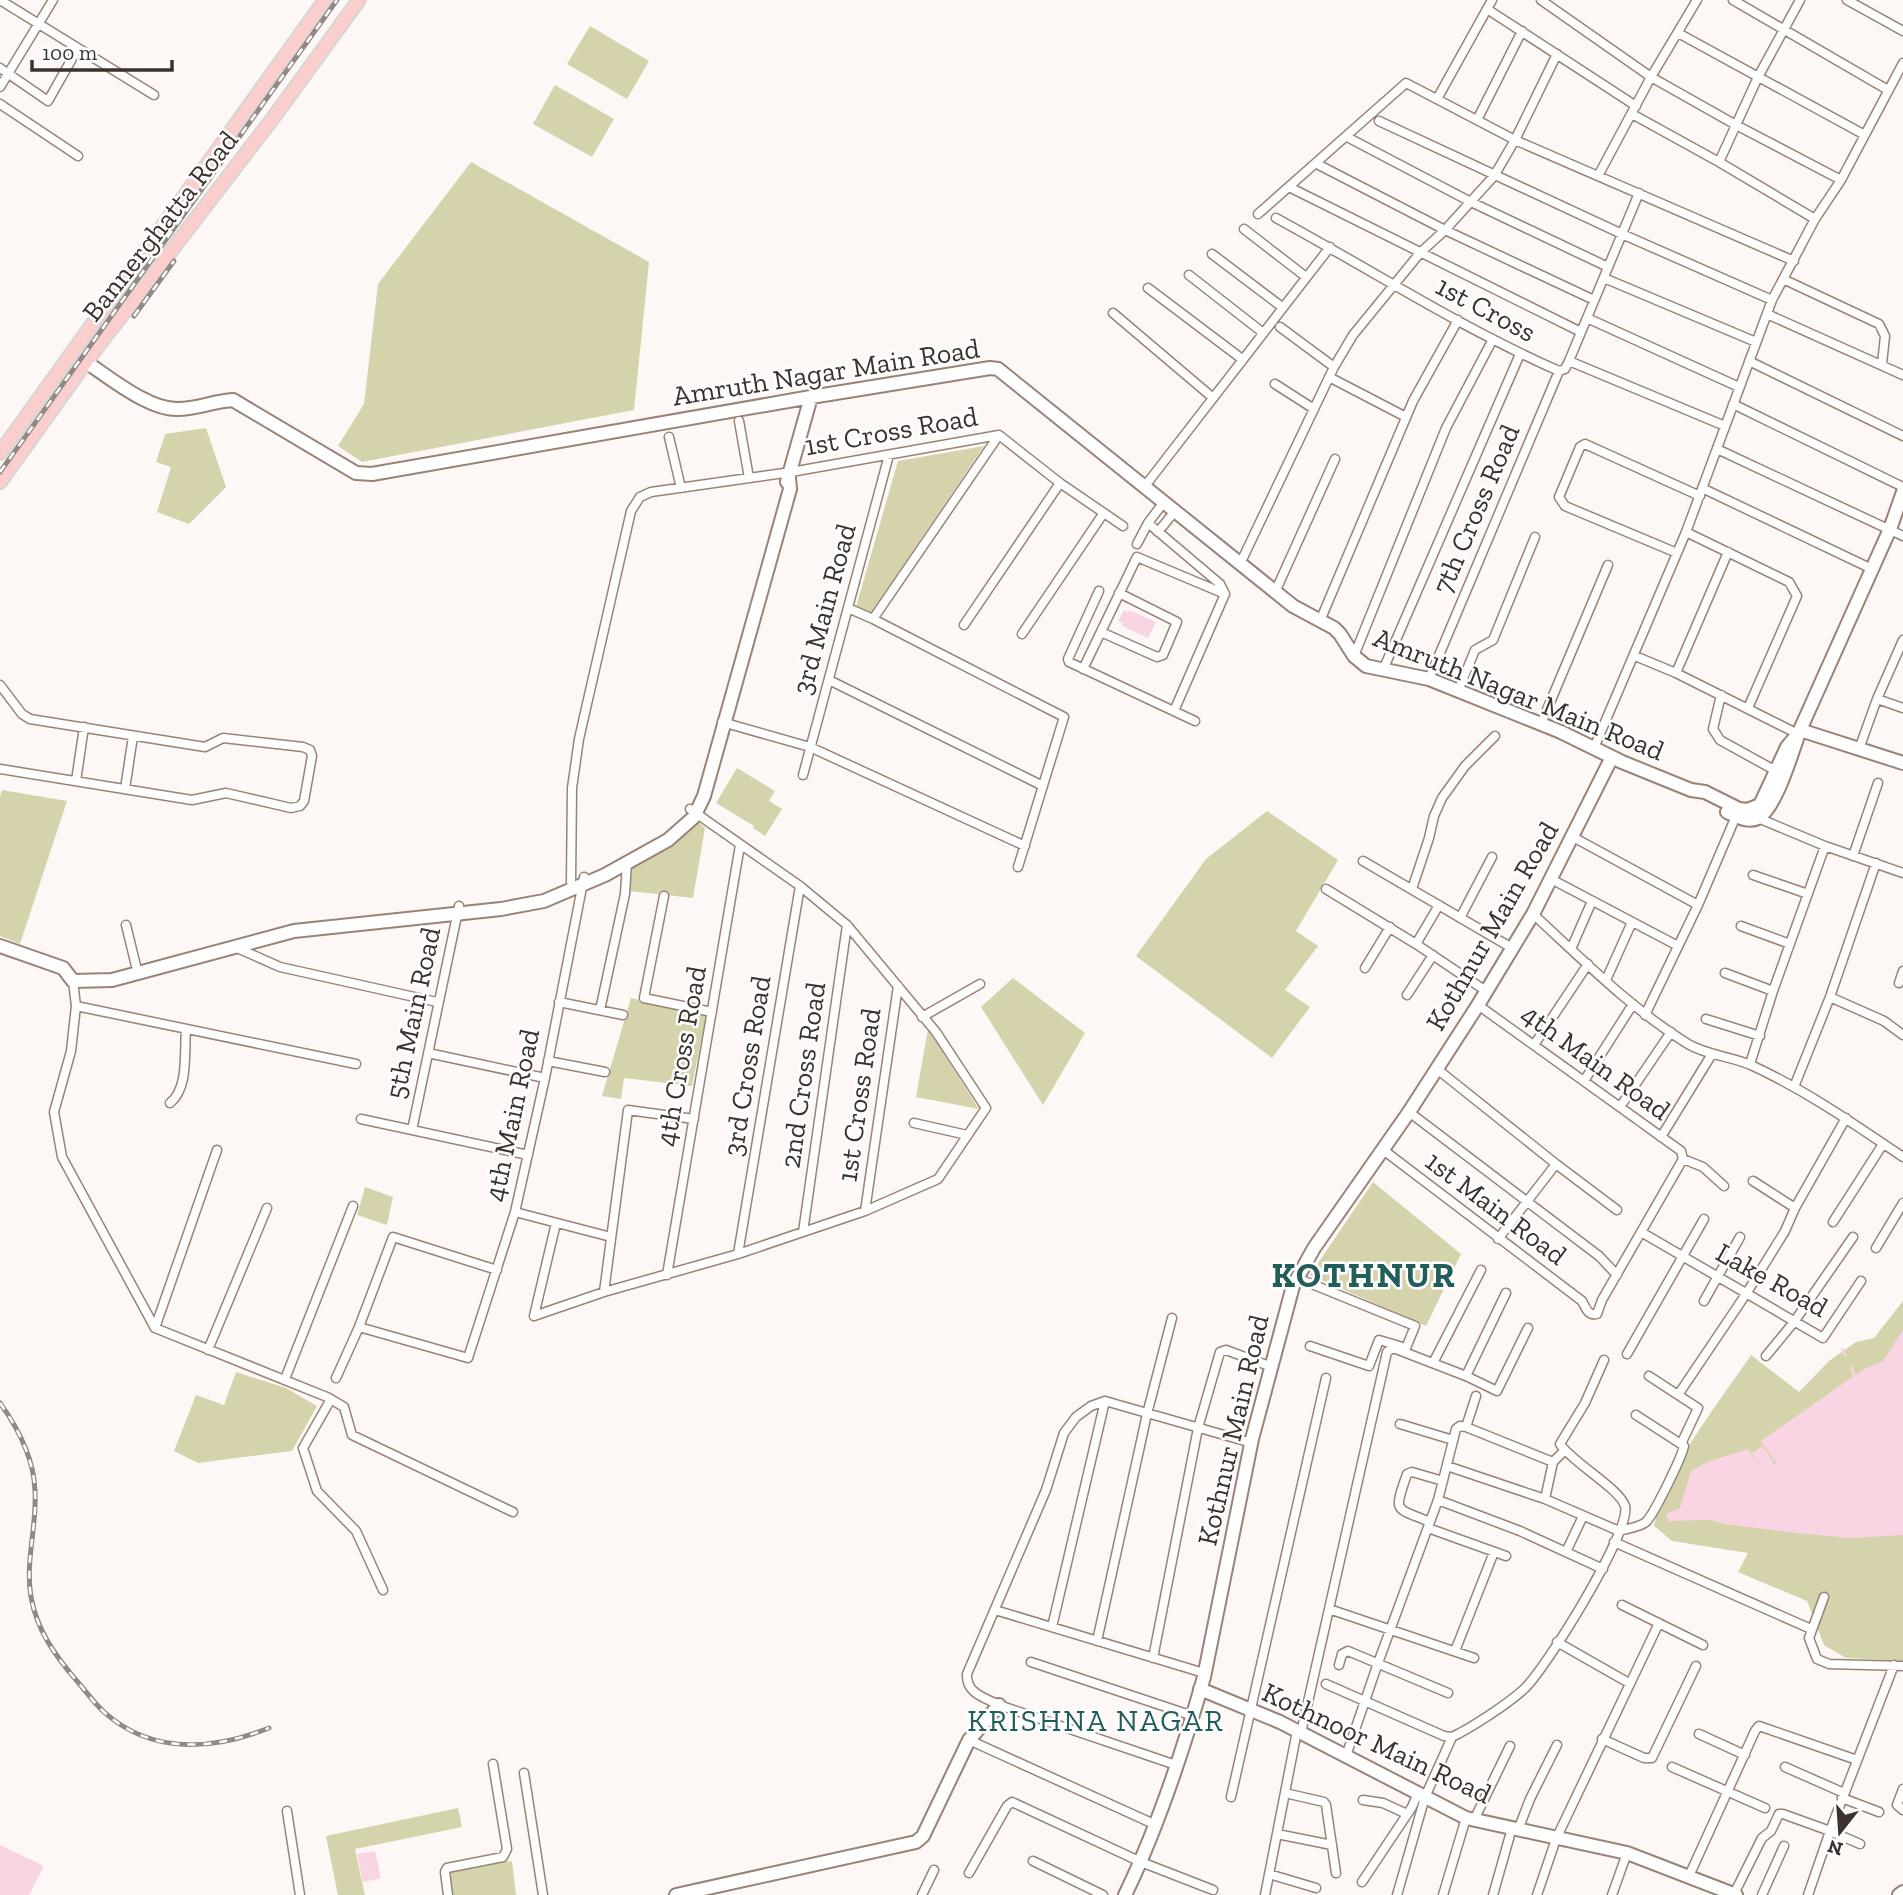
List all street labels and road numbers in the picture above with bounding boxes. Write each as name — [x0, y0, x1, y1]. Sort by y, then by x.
street label: Bannerghatta Road — [75, 124, 245, 328]
street label: 1st Cross — [1430, 269, 1542, 349]
street label: Amruth Nagar Main Road — [670, 331, 982, 413]
street label: 1st Cross Road — [802, 400, 980, 462]
street label: 7th Cross Road — [1426, 419, 1526, 599]
street label: 3rd Main Road — [785, 520, 863, 698]
street label: Amruth Nagar Main Road — [1369, 621, 1669, 767]
street label: Kothnur Main Road — [1419, 816, 1565, 1036]
street label: 5th Main Road — [379, 924, 447, 1102]
street label: 4th Cross Road — [649, 963, 713, 1149]
street label: 3rd Cross Road — [716, 973, 778, 1159]
street label: 2nd Cross Road — [774, 980, 832, 1170]
street label: 4th Main Road — [1515, 997, 1677, 1127]
street label: 1st Cross Road — [830, 1006, 888, 1184]
street label: 4th Main Road — [478, 1026, 546, 1204]
street label: 1st Main Road — [1419, 1144, 1573, 1272]
street label: Lake Road — [1710, 1236, 1834, 1324]
street label: Kothnur Main Road — [1190, 1311, 1276, 1549]
street label: Kothnoor Main Road — [1257, 1675, 1497, 1811]

